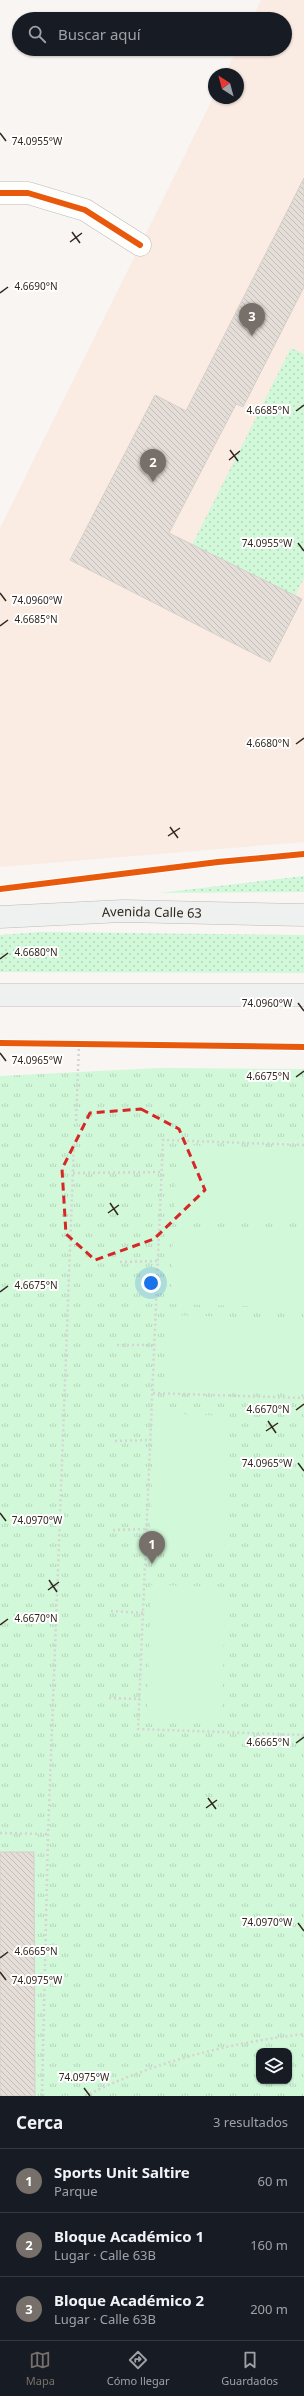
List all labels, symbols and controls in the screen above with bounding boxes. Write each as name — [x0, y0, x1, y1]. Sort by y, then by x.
search box — [12, 12, 292, 56]
icon: search — [26, 23, 48, 45]
text: Buscar aquí — [58, 24, 141, 44]
north arrow — [208, 68, 244, 104]
text: 74.0955°W — [12, 134, 63, 148]
text: 4.6690°N — [14, 279, 58, 293]
pin: 3 — [239, 303, 265, 336]
text: 4.6685°N — [246, 403, 290, 417]
pin: 2 — [140, 449, 166, 482]
text: 74.0955°W — [242, 536, 293, 550]
text: 74.0960°W — [12, 593, 63, 607]
text: 4.6685°N — [14, 612, 58, 626]
text: 4.6680°N — [246, 736, 290, 750]
street label: Avenida Calle 63 — [101, 902, 202, 922]
text: 4.6680°N — [14, 945, 58, 959]
text: 74.0960°W — [242, 996, 293, 1010]
text: 74.0965°W — [12, 1053, 63, 1067]
text: 4.6675°N — [246, 1069, 290, 1083]
your location — [141, 1273, 161, 1293]
text: 4.6675°N — [14, 1278, 58, 1292]
text: 4.6670°N — [246, 1402, 290, 1416]
text: 74.0965°W — [242, 1456, 293, 1470]
text: 74.0970°W — [12, 1513, 63, 1527]
pin: 1 — [139, 1531, 165, 1564]
text: 4.6670°N — [14, 1611, 58, 1625]
text: 4.6665°N — [246, 1735, 290, 1749]
text: 74.0970°W — [242, 1915, 293, 1929]
text: 4.6665°N — [14, 1944, 58, 1958]
text: 74.0975°W — [12, 1973, 63, 1987]
map controls — [256, 2048, 292, 2084]
button: layers — [256, 2048, 292, 2084]
text: 74.0975°W — [59, 2070, 110, 2084]
text: Cerca — [16, 2111, 63, 2134]
text: 3 resultados — [213, 2113, 288, 2131]
text: Sports Unit Saltire — [54, 2162, 190, 2182]
text: 1 — [25, 2172, 33, 2190]
text: 60 m — [258, 2172, 288, 2190]
text: Parque — [54, 2182, 98, 2200]
text: Bloque Académico 1 — [54, 2226, 204, 2246]
text: 2 — [25, 2236, 33, 2254]
text: 160 m — [250, 2236, 288, 2254]
text: Lugar · Calle 63B — [54, 2246, 156, 2264]
text: Bloque Académico 2 — [54, 2290, 204, 2310]
text: 3 — [25, 2300, 33, 2318]
text: 200 m — [250, 2300, 288, 2318]
text: Lugar · Calle 63B — [54, 2310, 156, 2328]
tab: Mapa — [26, 2349, 55, 2388]
tab: Cómo llegar — [107, 2349, 169, 2388]
tab: Guardados — [221, 2349, 278, 2388]

